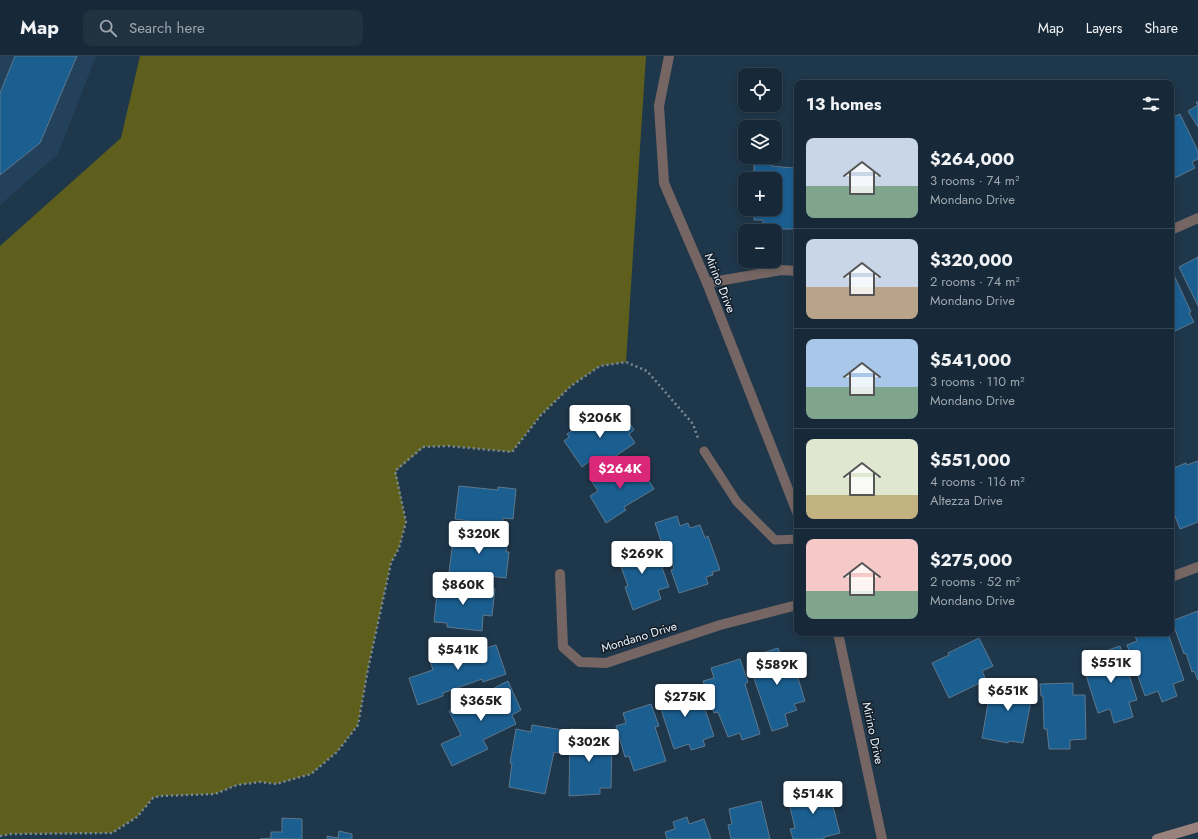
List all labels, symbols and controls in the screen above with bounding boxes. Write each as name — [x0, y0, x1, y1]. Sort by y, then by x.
search box — [83, 10, 363, 46]
text: Map — [20, 14, 59, 41]
icon: search — [97, 17, 119, 39]
text: Search here — [129, 17, 205, 39]
text: Map — [1038, 18, 1064, 38]
text: Layers — [1086, 18, 1122, 38]
text: Share — [1144, 18, 1178, 38]
map controls — [738, 68, 782, 268]
button: locate — [738, 68, 782, 112]
text: 13 homes — [806, 92, 881, 116]
icon: filters — [1140, 93, 1162, 115]
button: layers — [738, 120, 782, 164]
text: $264,000 — [930, 147, 1014, 171]
icon: home — [838, 154, 886, 202]
text: 3 rooms · 74 m² — [930, 171, 1019, 190]
button: + — [738, 172, 782, 216]
text: Mondano Drive — [930, 190, 1015, 209]
button: − — [738, 224, 782, 268]
text: $320,000 — [930, 248, 1013, 272]
street label: Mirino Drive — [700, 250, 740, 316]
icon: home — [838, 255, 886, 303]
text: 2 rooms · 74 m² — [930, 272, 1020, 291]
text: Mondano Drive — [930, 291, 1015, 310]
text: $541,000 — [930, 348, 1011, 372]
icon: home — [838, 355, 886, 403]
text: 3 rooms · 110 m² — [930, 372, 1025, 391]
text: Mondano Drive — [930, 391, 1015, 410]
pin: $206K — [572, 405, 628, 439]
text: $206K — [578, 408, 622, 427]
text: $551,000 — [930, 448, 1010, 472]
icon: home — [838, 455, 886, 503]
pin: $264K — [592, 456, 648, 490]
text: $264K — [598, 459, 642, 478]
text: 4 rooms · 116 m² — [930, 472, 1025, 491]
text: Altezza Drive — [930, 491, 1003, 510]
pin: $320K — [451, 521, 507, 555]
text: $320K — [458, 524, 500, 543]
pin: $269K — [614, 541, 670, 575]
text: $269K — [620, 544, 664, 563]
text: $275,000 — [930, 548, 1012, 572]
icon: home — [838, 555, 886, 603]
pin: $860K — [435, 572, 491, 606]
text: 2 rooms · 52 m² — [930, 572, 1020, 591]
text: $860K — [442, 575, 484, 594]
text: Mondano Drive — [930, 591, 1015, 610]
street label: Mondano Drive — [599, 617, 679, 657]
pin: $541K — [430, 637, 486, 671]
text: $541K — [437, 640, 479, 659]
pin: $551K — [1083, 650, 1139, 684]
pin: $589K — [749, 652, 805, 686]
text: $551K — [1091, 653, 1131, 672]
text: $589K — [756, 655, 798, 674]
pin: $651K — [980, 678, 1036, 712]
text: $651K — [988, 681, 1028, 700]
pin: $275K — [657, 684, 713, 718]
text: $275K — [664, 687, 706, 706]
pin: $365K — [453, 688, 509, 722]
text: $365K — [460, 691, 502, 710]
street label: Mirino Drive — [858, 700, 888, 766]
pin: $302K — [561, 729, 617, 763]
text: $302K — [568, 732, 610, 751]
pin: $514K — [785, 781, 841, 815]
text: $514K — [792, 784, 834, 803]

